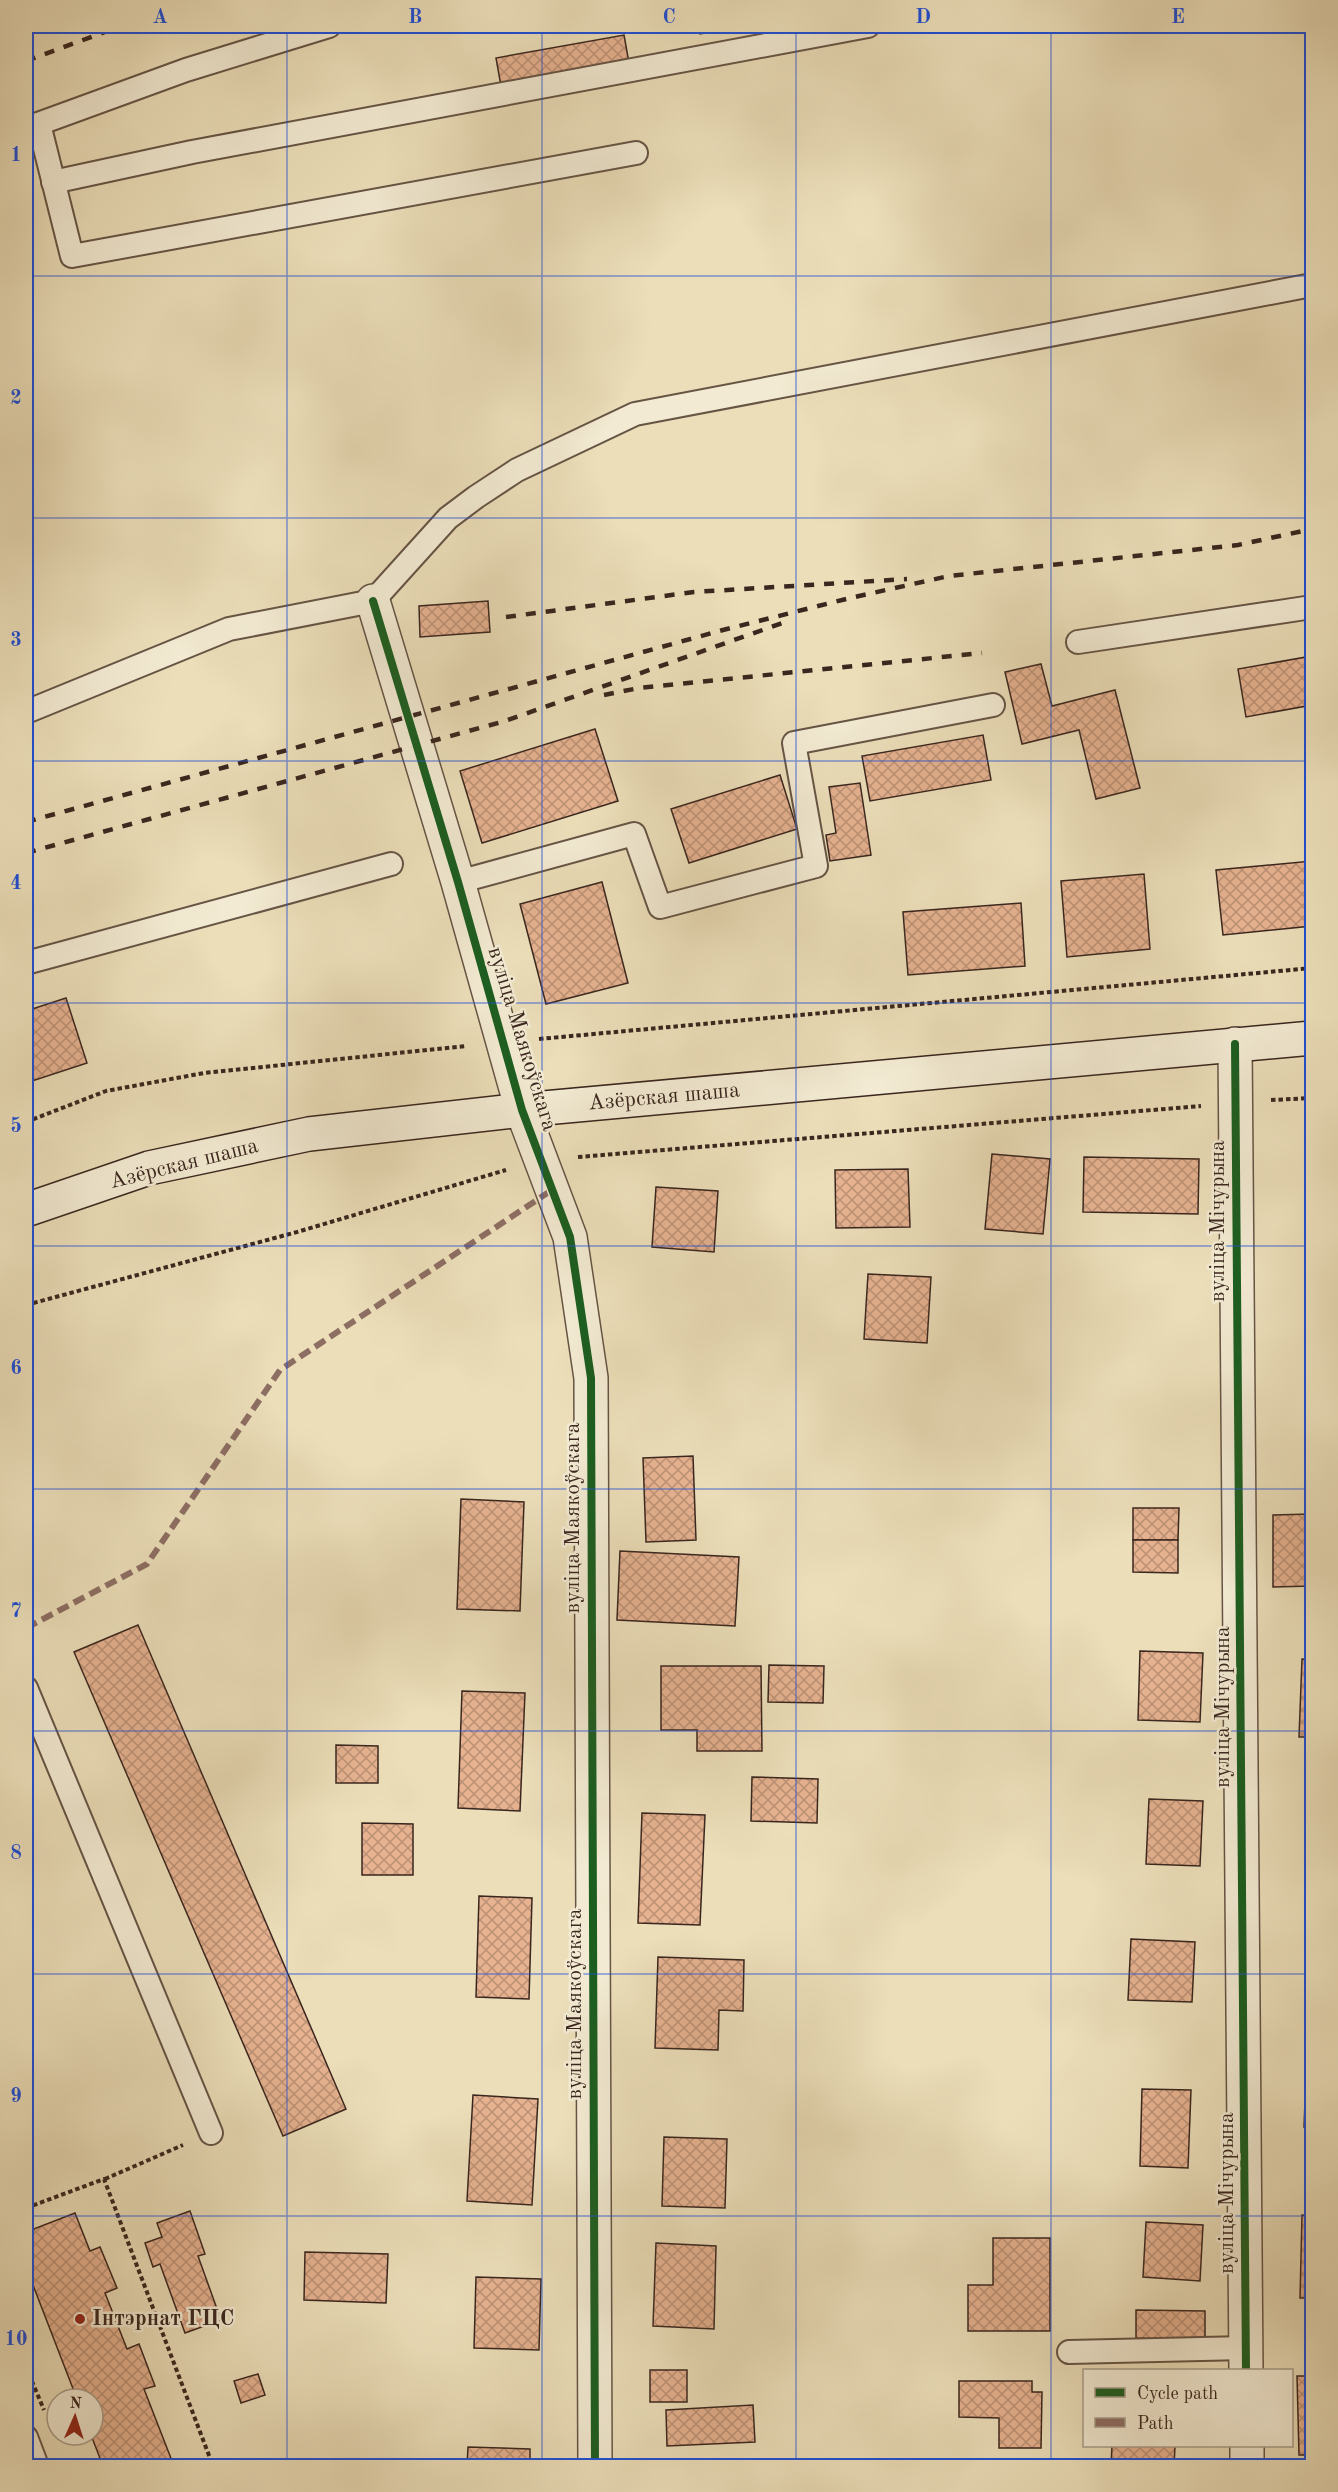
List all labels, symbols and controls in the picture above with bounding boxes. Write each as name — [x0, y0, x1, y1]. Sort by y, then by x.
text: A — [152, 8, 168, 28]
text: B — [408, 8, 422, 28]
text: C — [662, 8, 676, 28]
text: D — [915, 8, 931, 28]
text: E — [1171, 8, 1185, 28]
text: 1 — [10, 146, 22, 166]
text: 2 — [10, 389, 22, 409]
text: 3 — [10, 631, 22, 651]
text: 4 — [10, 874, 22, 894]
street label: вуліца Маякоўскага — [484, 944, 560, 1134]
street label: Азёрская шаша — [587, 1079, 741, 1115]
text: 5 — [10, 1116, 22, 1137]
street label: Азёрская шаша — [107, 1135, 261, 1193]
street label: вуліца Мічурына — [1207, 1140, 1229, 1302]
text: 6 — [10, 1359, 22, 1379]
street label: вуліца Маякоўскага — [562, 1422, 584, 1614]
text: 7 — [10, 1602, 22, 1622]
street label: вуліца Мічурына — [1212, 1626, 1234, 1788]
text: 8 — [10, 1844, 22, 1864]
street label: вуліца Маякоўскага — [564, 1908, 586, 2100]
text: 9 — [10, 2087, 22, 2107]
street label: вуліца Мічурына — [1216, 2112, 1238, 2274]
place label: Інтэрнат ГЦС — [92, 2308, 234, 2330]
marker: Інтэрнат ГЦС — [73, 2312, 87, 2326]
text: 10 — [4, 2330, 28, 2350]
legend — [1083, 2369, 1293, 2447]
text: Cycle path — [1137, 2385, 1218, 2403]
north arrow — [45, 2387, 105, 2447]
text: N — [69, 2396, 83, 2412]
text: Path — [1137, 2415, 1174, 2433]

